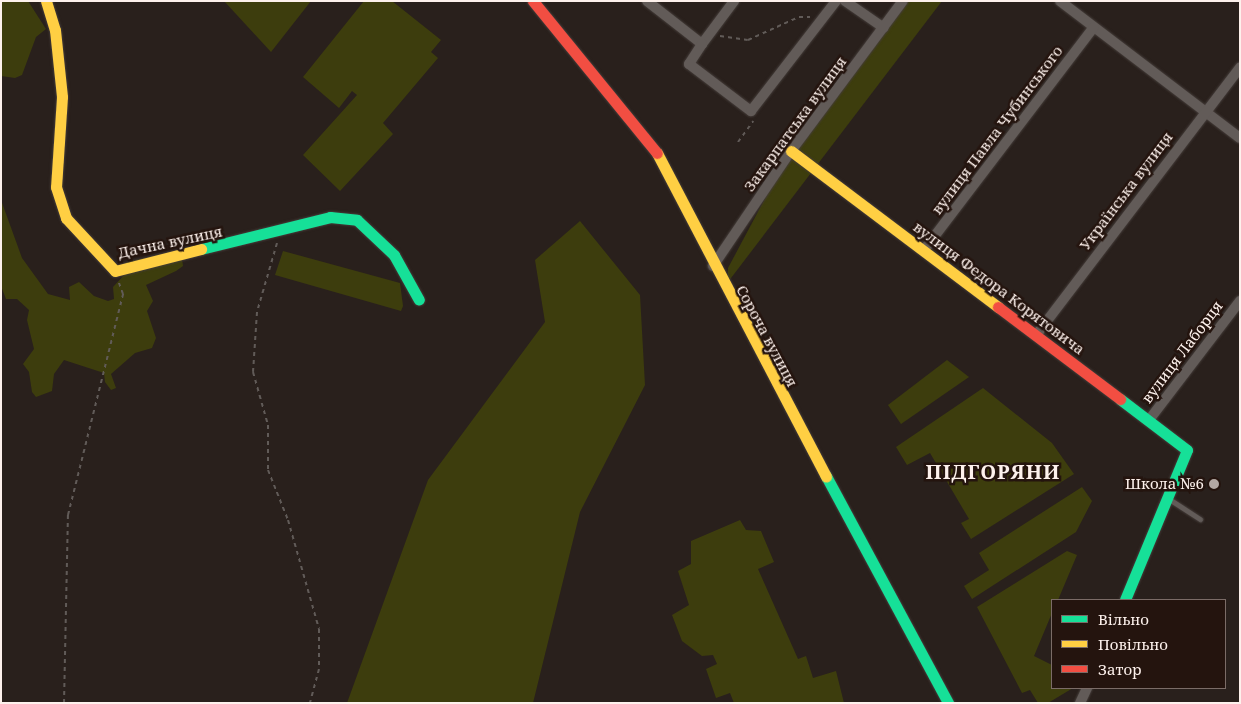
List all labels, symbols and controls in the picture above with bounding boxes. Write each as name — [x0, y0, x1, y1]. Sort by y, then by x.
street label: вулиця Павла Чубинського — [928, 42, 1066, 218]
street label: Закарпатська вулиця — [740, 53, 850, 195]
street label: Українська вулиця — [1076, 128, 1176, 254]
street label: вулиця Федора Корятовича — [910, 218, 1088, 358]
street label: Дачна вулиця — [116, 222, 224, 262]
street label: Сороча вулиця — [733, 282, 801, 390]
street label: вулиця Лаборця — [1138, 297, 1226, 407]
district label: ПІДГОРЯНИ — [924, 459, 1062, 483]
place label: Школа №6 — [1125, 475, 1204, 493]
marker: Школа №6 — [1208, 478, 1220, 490]
legend — [1051, 599, 1226, 689]
text: Вільно — [1098, 609, 1149, 629]
text: Повільно — [1098, 634, 1168, 654]
text: Затор — [1098, 659, 1142, 679]

